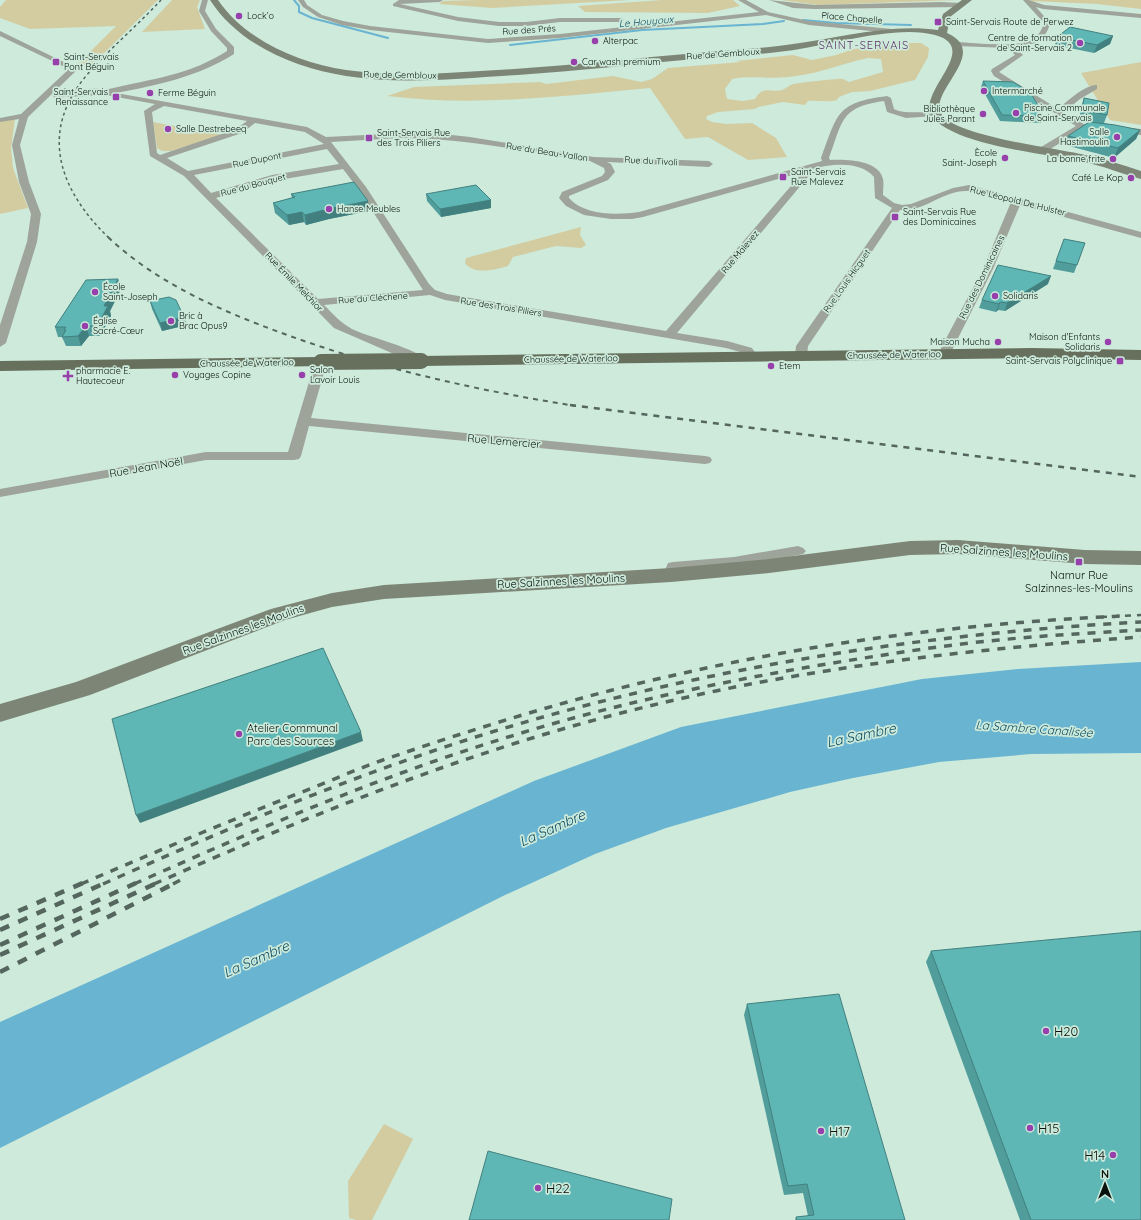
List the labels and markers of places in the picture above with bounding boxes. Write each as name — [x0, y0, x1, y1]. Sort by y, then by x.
place label: Lock’o — [247, 10, 274, 21]
marker: Lock’o — [234, 11, 244, 21]
place label: Saint-Servais Route de Perwez — [946, 16, 1074, 27]
marker: Saint-Servais Route de Perwez — [933, 17, 943, 27]
place label: Centre de formation de Saint-Servais 2 — [988, 32, 1072, 53]
place label: Alterpac — [603, 35, 638, 46]
marker: Alterpac — [590, 36, 600, 46]
marker: Centre de formation de Saint-Servais 2 — [1075, 38, 1085, 48]
place label: Saint-Servais Pont Béguin — [64, 51, 119, 72]
place label: Car wash premium — [582, 56, 661, 67]
marker: Saint-Servais Pont Béguin — [51, 57, 61, 67]
marker: Car wash premium — [569, 57, 579, 67]
place label: Intermarché — [992, 85, 1043, 96]
place label: Saint-Servais Renaissance — [53, 86, 108, 107]
marker: Intermarché — [979, 86, 989, 96]
place label: Ferme Béguin — [158, 87, 216, 98]
marker: Ferme Béguin — [145, 88, 155, 98]
marker: Saint-Servais Renaissance — [111, 92, 121, 102]
place label: Piscine Communale de Saint-Servais — [1024, 102, 1105, 123]
place label: Bibliothèque Jules Parant — [923, 103, 975, 124]
marker: Piscine Communale de Saint-Servais — [1011, 108, 1021, 118]
marker: Bibliothèque Jules Parant — [978, 109, 988, 119]
place label: Salle Destrebeeq — [176, 123, 246, 134]
marker: Salle Destrebeeq — [163, 124, 173, 134]
place label: Salle Hastimoulin — [1060, 126, 1109, 147]
place label: Saint-Servais Rue des Trois Piliers — [377, 127, 450, 148]
marker: Salle Hastimoulin — [1112, 132, 1122, 142]
marker: Saint-Servais Rue des Trois Piliers — [364, 133, 374, 143]
place label: Ècole Saint-Joseph — [942, 147, 997, 168]
marker: Ècole Saint-Joseph — [1000, 153, 1010, 163]
place label: La bonne frite — [1047, 153, 1105, 164]
marker: La bonne frite — [1108, 154, 1118, 164]
place label: Saint-Servais Rue Malevez — [791, 166, 846, 187]
marker: Saint-Servais Rue Malevez — [778, 172, 788, 182]
place label: Café Le Kop — [1072, 172, 1124, 183]
marker: Café Le Kop — [1126, 173, 1136, 183]
place label: Hanse Meubles — [337, 203, 400, 214]
marker: Hanse Meubles — [324, 204, 334, 214]
place label: Saint-Servais Rue des Dominicaines — [903, 206, 976, 227]
marker: Saint-Servais Rue des Dominicaines — [890, 212, 900, 222]
place label: École Saint-Joseph — [103, 281, 158, 302]
marker: École Saint-Joseph — [90, 287, 100, 297]
place label: Solidaris — [1003, 290, 1038, 301]
marker: Solidaris — [990, 291, 1000, 301]
place label: Bric à Brac Opus9 — [179, 310, 228, 331]
place label: Église Sacré-Cœur — [93, 315, 144, 336]
marker: Bric à Brac Opus9 — [166, 316, 176, 326]
marker: Église Sacré-Cœur — [80, 321, 90, 331]
place label: Maison d'Enfants Solidaris — [1029, 331, 1100, 352]
place label: Maison Mucha — [930, 336, 990, 347]
marker: Maison Mucha — [993, 337, 1003, 347]
marker: Maison d'Enfants Solidaris — [1103, 337, 1113, 347]
place label: Saint-Servais Polyclinique — [1006, 355, 1112, 366]
marker: Saint-Servais Polyclinique — [1115, 356, 1125, 366]
place label: Etem — [779, 360, 800, 371]
marker: Etem — [766, 361, 776, 371]
place label: Salon Lavoir Louis — [310, 364, 360, 385]
place label: pharmacie E. Hautecoeur — [76, 365, 130, 386]
place label: Voyages Copine — [183, 369, 251, 380]
marker: Voyages Copine — [170, 370, 180, 380]
marker: Salon Lavoir Louis — [297, 370, 307, 380]
marker: pharmacie E. Hautecoeur — [63, 371, 73, 381]
marker: Namur Rue Salzinnes-les-Moulins — [1074, 557, 1084, 567]
place label: Namur Rue Salzinnes-les-Moulins — [1025, 568, 1133, 595]
place label: Atelier Communal Parc des Sources — [247, 721, 338, 748]
marker: Atelier Communal Parc des Sources — [234, 729, 244, 739]
place label: H20 — [1054, 1023, 1079, 1039]
marker: H20 — [1041, 1026, 1051, 1036]
place label: H15 — [1038, 1120, 1059, 1136]
place label: H17 — [829, 1123, 850, 1139]
marker: H15 — [1025, 1123, 1035, 1133]
marker: H17 — [816, 1126, 826, 1136]
place label: H14 — [1084, 1147, 1105, 1163]
marker: H14 — [1108, 1150, 1118, 1160]
place label: H22 — [546, 1180, 570, 1196]
marker: H22 — [533, 1183, 543, 1193]

